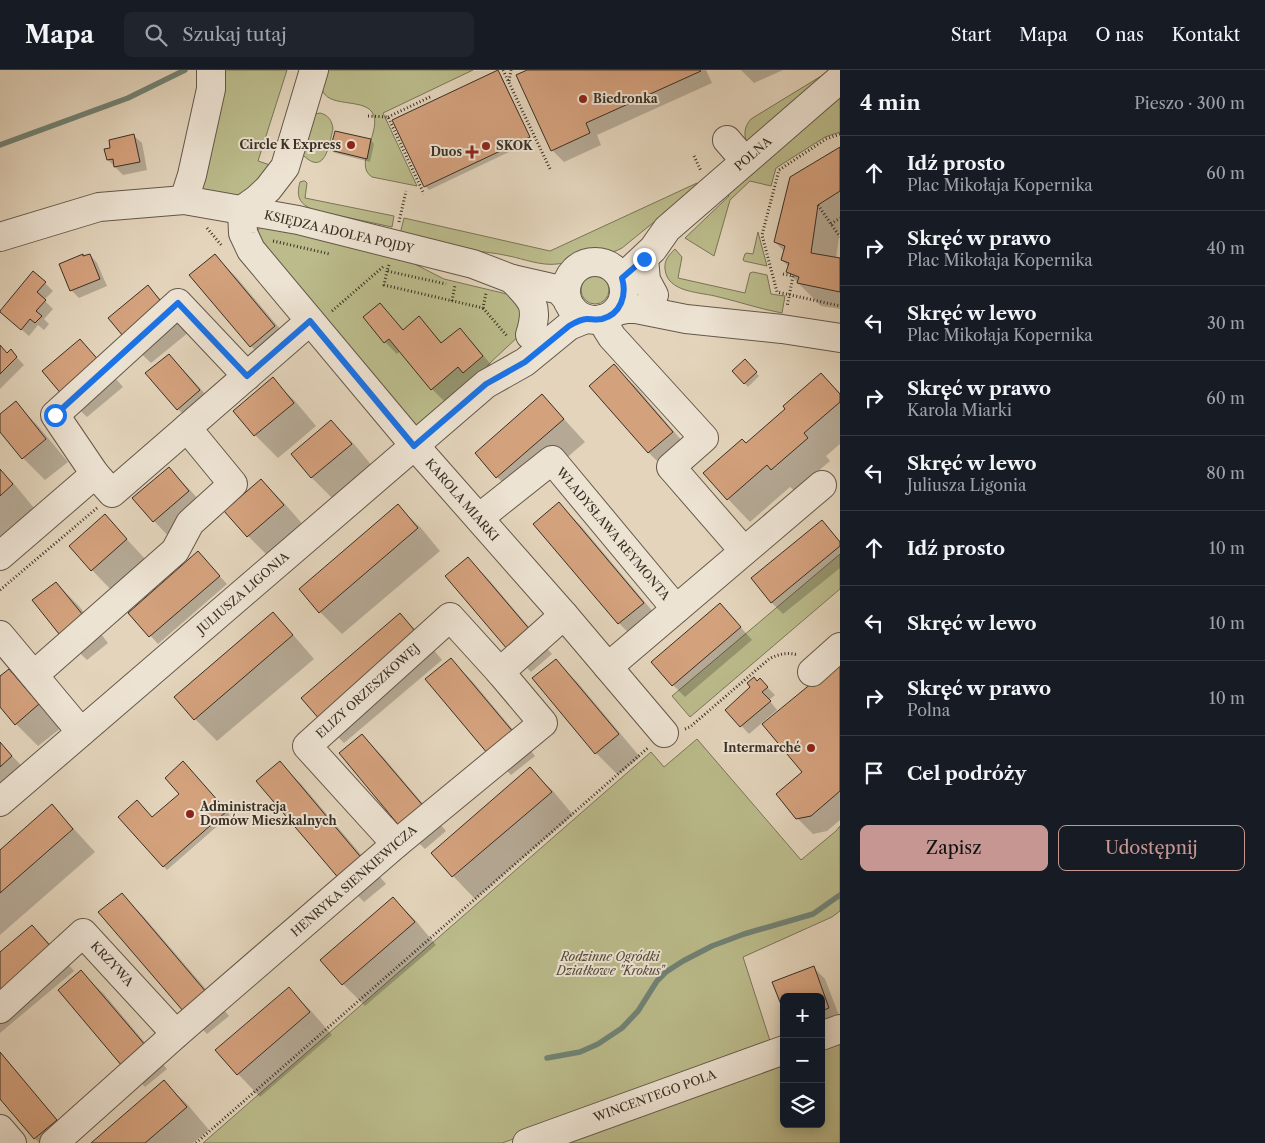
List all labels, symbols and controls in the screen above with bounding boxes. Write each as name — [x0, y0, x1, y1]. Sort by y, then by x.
search box — [124, 12, 474, 57]
text: Mapa — [25, 20, 94, 49]
icon: search — [142, 21, 170, 49]
text: Szukaj tutaj — [182, 23, 287, 46]
text: Start — [951, 24, 991, 46]
text: Mapa — [1019, 24, 1067, 46]
text: O nas — [1095, 24, 1144, 46]
text: Kontakt — [1172, 24, 1240, 46]
text: 4 min — [860, 90, 921, 115]
place label: Biedronka — [593, 91, 659, 106]
marker: Biedronka — [577, 93, 589, 105]
text: Pieszo · 300 m — [1134, 93, 1245, 113]
street label: POLNA — [731, 133, 775, 174]
place label: Circle K Express — [239, 137, 341, 152]
place label: SKOK — [496, 138, 533, 153]
marker: Circle K Express — [345, 139, 357, 151]
marker: SKOK — [480, 140, 492, 152]
place label: Duos — [430, 144, 462, 159]
marker: Duos — [466, 146, 478, 158]
text: Idź prosto — [907, 152, 1005, 175]
icon: ahead — [860, 159, 888, 187]
text: 60 m — [1206, 163, 1245, 183]
text: Plac Mikołaja Kopernika — [907, 175, 1093, 195]
street label: KSIĘDZA ADOLFA POJDY — [263, 207, 416, 256]
text: Skręć w prawo — [907, 227, 1051, 250]
icon: right — [860, 234, 888, 262]
text: 40 m — [1206, 238, 1245, 258]
route end — [633, 248, 656, 271]
text: Plac Mikołaja Kopernika — [907, 250, 1093, 270]
text: Skręć w lewo — [907, 302, 1037, 325]
icon: left — [860, 309, 888, 337]
text: 30 m — [1207, 313, 1245, 333]
text: Plac Mikołaja Kopernika — [907, 325, 1093, 345]
text: Skręć w prawo — [907, 377, 1051, 400]
icon: right — [860, 384, 888, 412]
text: 60 m — [1206, 388, 1245, 408]
text: Karola Miarki — [907, 400, 1012, 420]
route start — [44, 404, 67, 427]
text: Skręć w lewo — [907, 452, 1037, 475]
street label: KAROLA MIARKI — [422, 455, 502, 544]
icon: left — [860, 459, 888, 487]
text: 80 m — [1206, 463, 1245, 483]
street label: WŁADYSŁAWA REYMONTA — [553, 464, 674, 604]
text: Juliusza Ligonia — [907, 475, 1026, 495]
icon: ahead — [860, 534, 888, 562]
text: Idź prosto — [907, 537, 1005, 560]
text: 10 m — [1209, 538, 1245, 558]
street label: JULIUSZA LIGONIA — [192, 548, 293, 638]
icon: left — [860, 609, 888, 637]
text: Skręć w lewo — [907, 612, 1037, 635]
text: 10 m — [1209, 613, 1245, 633]
street label: ELIZY ORZESZKOWEJ — [313, 640, 423, 741]
text: Skręć w prawo — [907, 677, 1051, 700]
icon: right — [860, 684, 888, 712]
text: 10 m — [1209, 688, 1245, 708]
text: Polna — [907, 700, 950, 720]
place label: Intermarché — [723, 740, 801, 755]
marker: Intermarché — [805, 742, 817, 754]
icon: arrive — [860, 759, 888, 787]
text: Cel podróży — [907, 762, 1026, 785]
place label: Administracja Domów Mieszkalnych — [199, 799, 338, 828]
marker: Administracja Domów Mieszkalnych — [184, 808, 196, 820]
street label: HENRYKA SIENKIEWICZA — [288, 821, 421, 939]
button: Zapisz — [860, 825, 1048, 871]
button: Udostępnij — [1058, 825, 1245, 871]
street label: KRZYWA — [88, 938, 138, 990]
park label: Rodzinne Ogródki Działkowe "Krokus" — [555, 949, 666, 978]
map controls — [780, 993, 825, 1128]
button: + — [780, 993, 825, 1038]
button: − — [780, 1038, 825, 1083]
street label: WINCENTEGO POLA — [590, 1066, 719, 1125]
button: layers — [780, 1083, 825, 1128]

